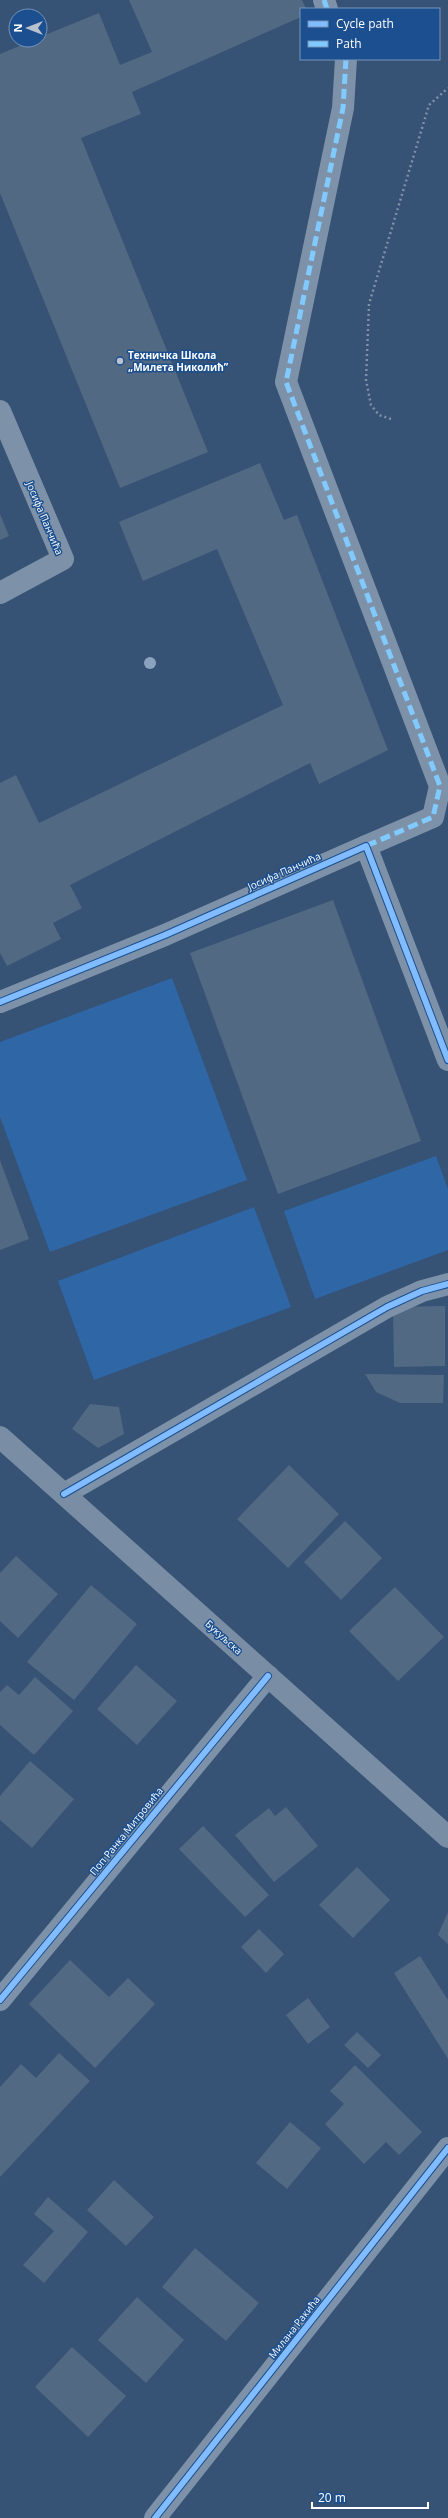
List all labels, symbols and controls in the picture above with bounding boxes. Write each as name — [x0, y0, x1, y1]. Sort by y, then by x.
north arrow — [8, 8, 48, 48]
legend — [300, 8, 440, 60]
text: Cycle path — [336, 15, 394, 32]
text: N — [10, 24, 25, 32]
text: Path — [336, 35, 362, 52]
place label: Техничка Школа „Милета Николић” — [128, 348, 229, 374]
marker: Техничка Школа „Милета Николић” — [115, 356, 125, 366]
street label: Јосифа Панчића — [23, 478, 67, 557]
street label: Јосифа Панчића — [244, 849, 323, 894]
street label: Букуљска — [203, 1617, 245, 1657]
street label: Поп Ранка Митровића — [86, 1784, 166, 1878]
street label: Милана Ракића — [265, 2293, 323, 2361]
scale bar — [312, 2484, 428, 2510]
text: 20 m — [318, 2489, 346, 2506]

